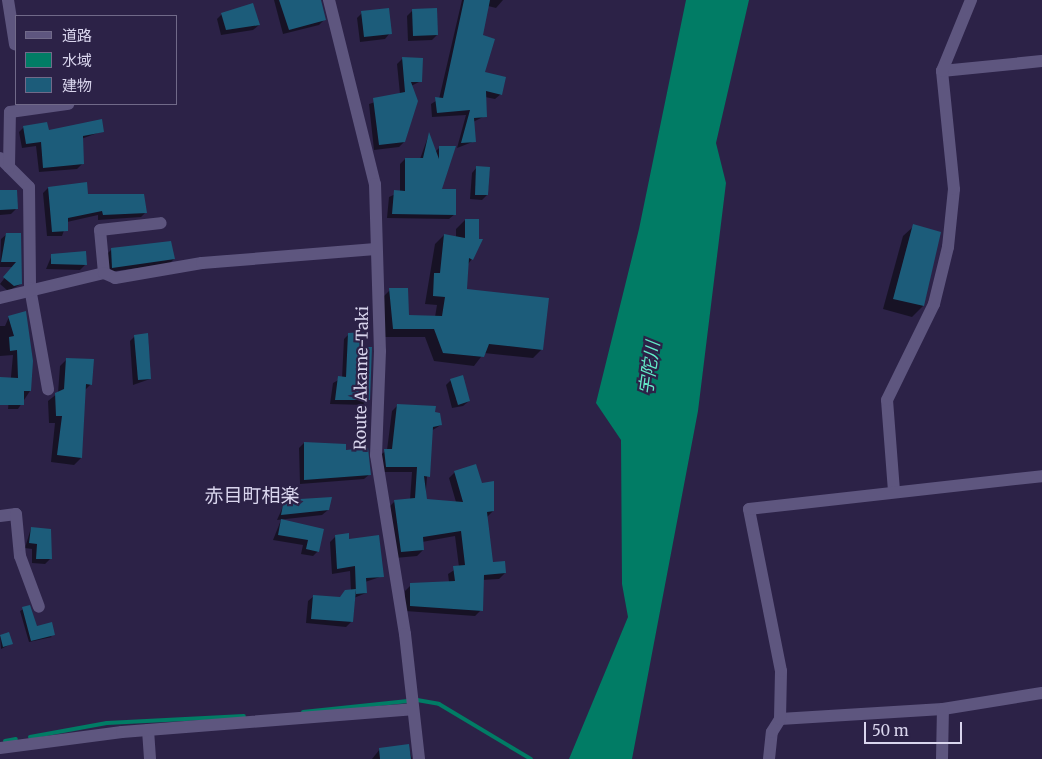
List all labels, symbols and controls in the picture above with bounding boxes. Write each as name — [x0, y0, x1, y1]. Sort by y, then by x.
legend — [15, 15, 178, 105]
text: 道路 — [62, 26, 92, 45]
text: 水域 — [62, 51, 92, 70]
text: 建物 — [62, 76, 92, 95]
street label: Route Akame-Taki — [350, 306, 372, 450]
water label: 宇陀川 — [636, 340, 664, 396]
district label: 赤目町相楽 — [205, 485, 299, 507]
scale bar — [867, 712, 964, 744]
text: 50 m — [872, 721, 909, 740]

